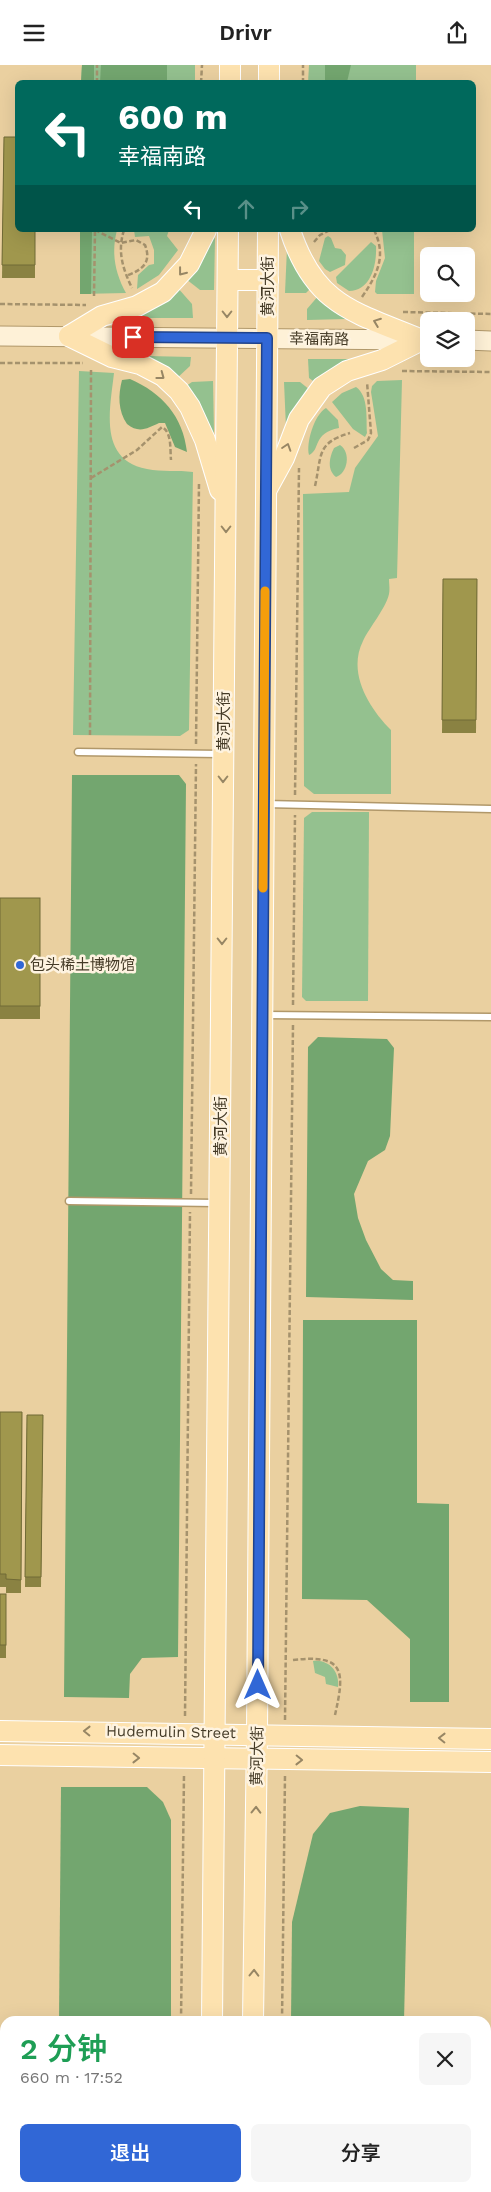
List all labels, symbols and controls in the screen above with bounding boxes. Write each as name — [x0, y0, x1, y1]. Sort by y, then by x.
icon: menu — [20, 19, 48, 47]
icon: share — [443, 19, 471, 47]
text: Drivr — [219, 20, 272, 45]
text: 600 m — [118, 96, 228, 138]
icon: left — [35, 100, 100, 165]
text: 幸福南路 — [118, 144, 206, 169]
icon: left — [179, 195, 207, 223]
icon: ahead — [232, 195, 260, 223]
icon: right — [285, 195, 313, 223]
map controls — [420, 247, 475, 367]
button: search — [420, 247, 475, 302]
street label: 黄河大街 — [259, 256, 277, 316]
one-way arrow — [179, 266, 188, 276]
one-way arrow — [222, 310, 232, 318]
button: layers — [420, 312, 475, 367]
pin — [112, 316, 154, 358]
one-way arrow — [373, 318, 382, 328]
icon: arrive — [119, 323, 147, 351]
street label: 幸福南路 — [289, 329, 349, 349]
one-way arrow — [155, 370, 165, 379]
one-way arrow — [282, 444, 292, 452]
one-way arrow — [220, 525, 231, 533]
street label: 黄河大街 — [215, 691, 233, 751]
one-way arrow — [218, 775, 229, 783]
one-way arrow — [217, 938, 227, 945]
place label: 包头稀土博物馆 — [30, 956, 135, 974]
marker: 包头稀土博物馆 — [14, 959, 26, 971]
street label: 黄河大街 — [212, 1096, 230, 1156]
position arrow — [231, 1658, 283, 1710]
street label: Hudemulin Street — [106, 1722, 237, 1742]
one-way arrow — [83, 1726, 91, 1736]
street label: 黄河大街 — [247, 1726, 267, 1786]
one-way arrow — [438, 1733, 446, 1743]
one-way arrow — [132, 1753, 140, 1763]
one-way arrow — [295, 1755, 303, 1765]
one-way arrow — [251, 1806, 262, 1814]
one-way arrow — [249, 1968, 259, 1976]
text: 2 分钟 — [20, 2031, 107, 2066]
button: close — [419, 2033, 471, 2085]
text: 660 m · 17:52 — [20, 2068, 123, 2087]
button: 退出 — [20, 2124, 241, 2182]
button: 分享 — [251, 2124, 471, 2182]

